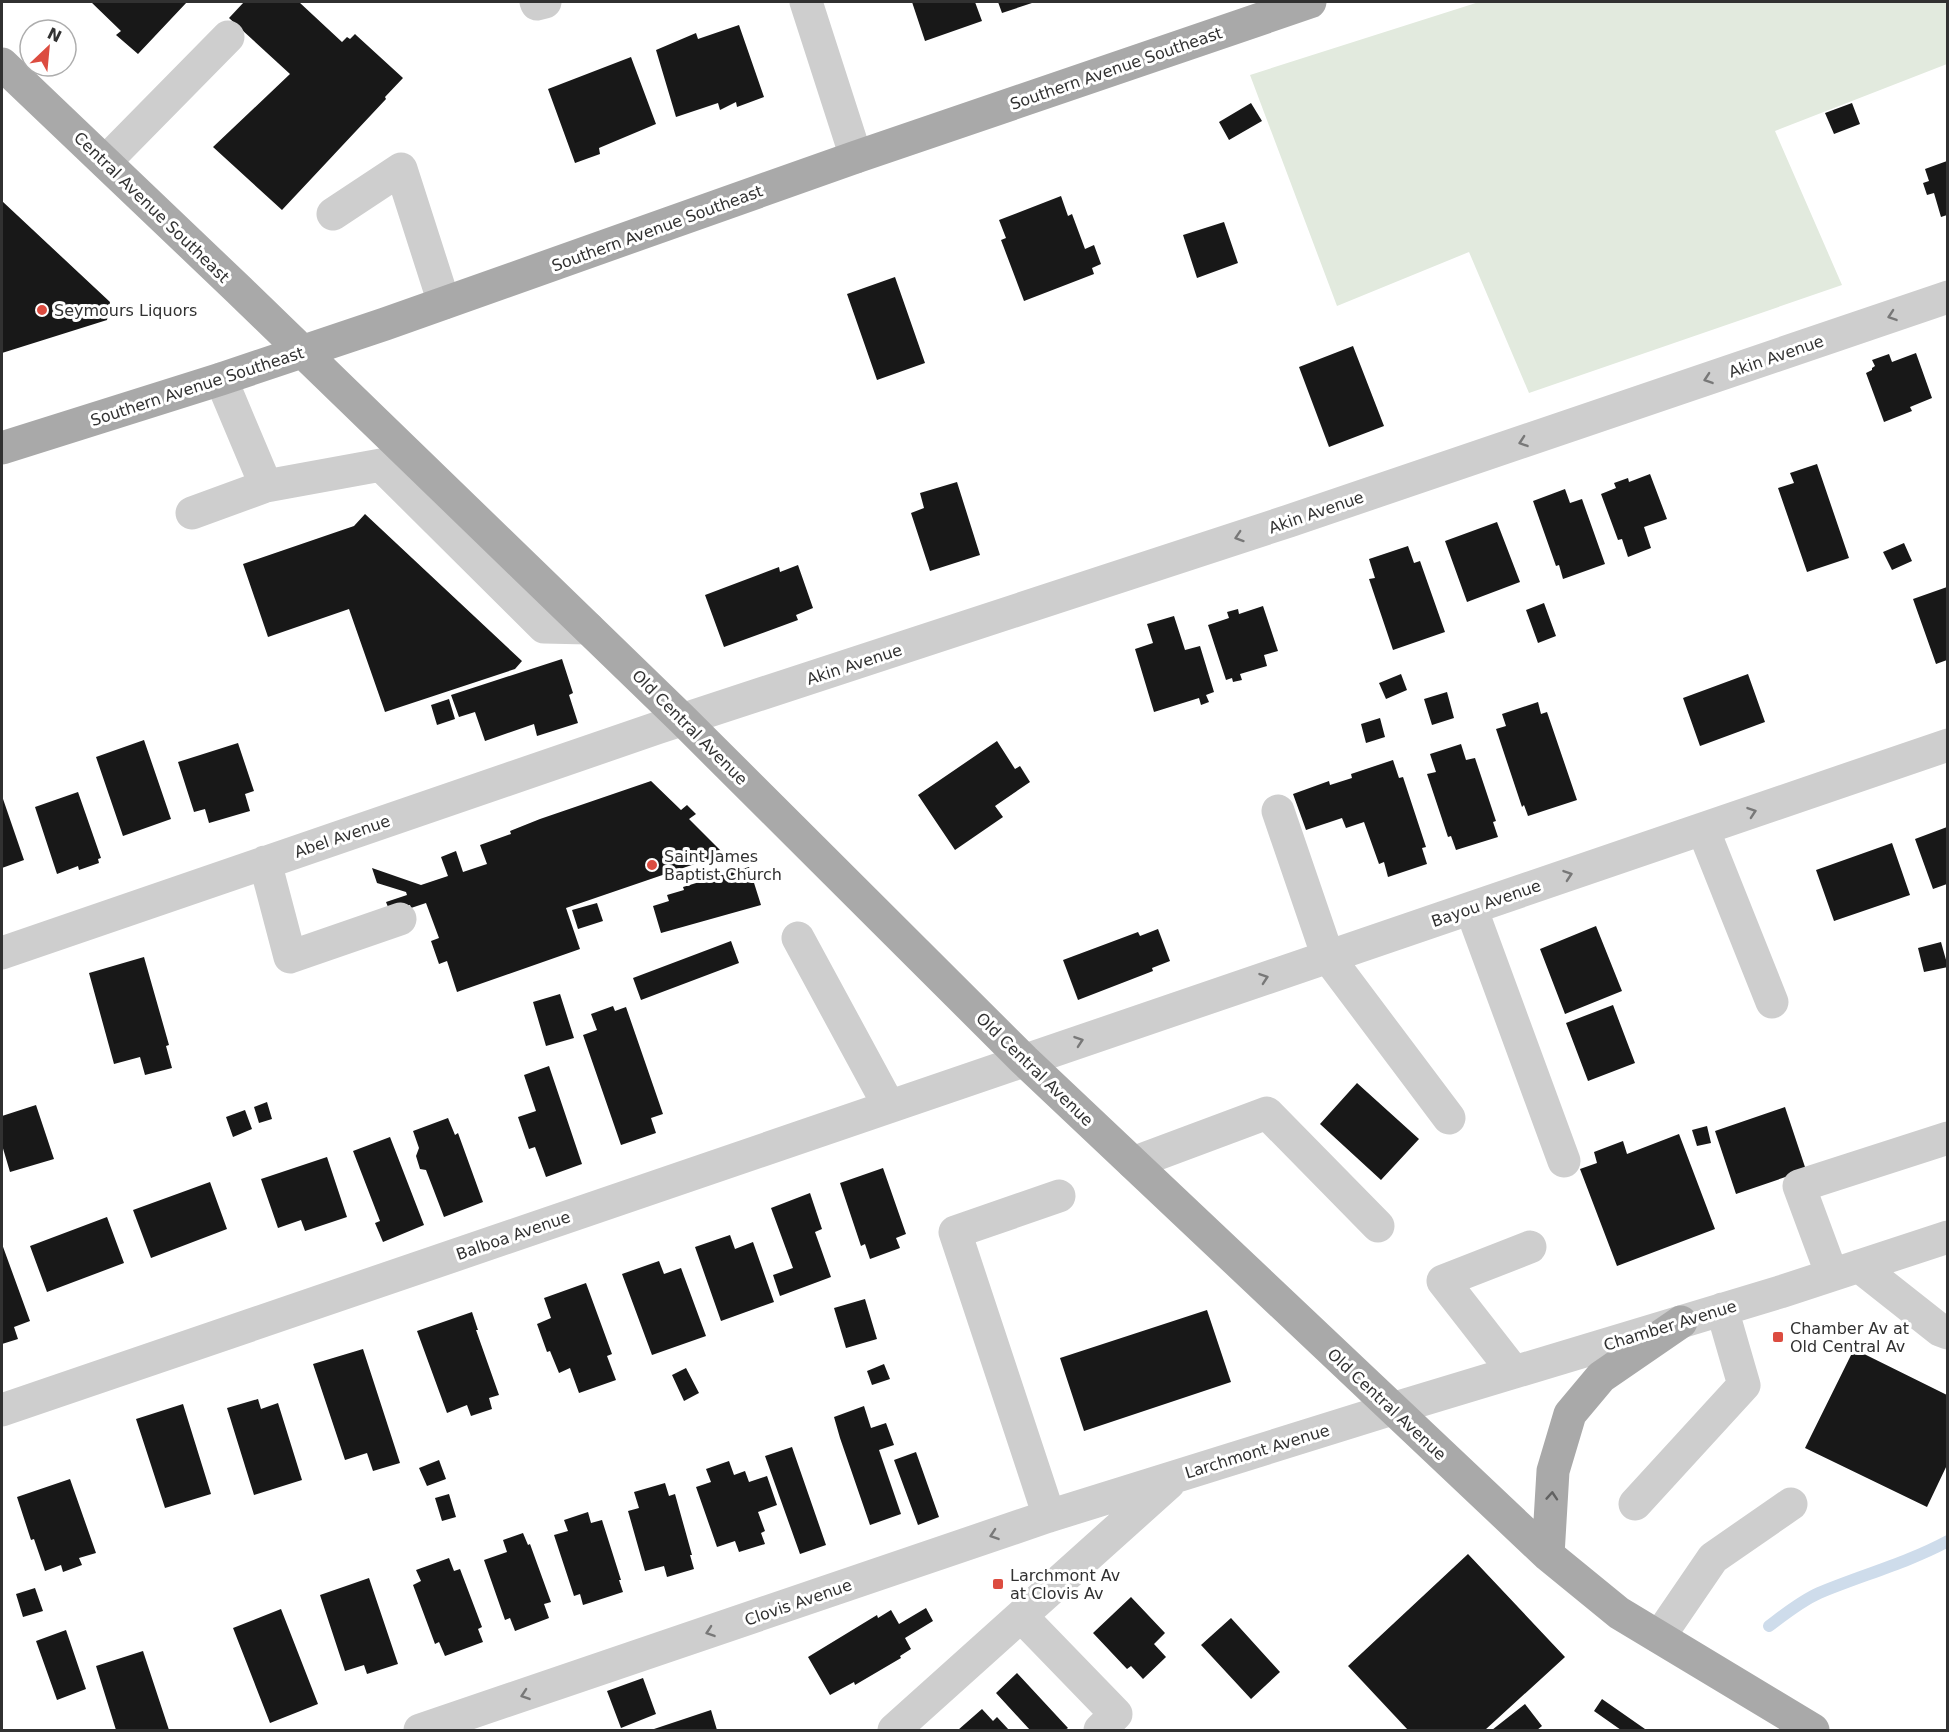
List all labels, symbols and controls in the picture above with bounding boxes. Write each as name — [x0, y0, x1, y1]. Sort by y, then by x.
north arrow — [18, 18, 78, 78]
text: N — [44, 23, 65, 46]
street label: Southern Avenue Southeast — [1008, 23, 1225, 114]
street label: Central Avenue Southeast — [70, 128, 233, 287]
street label: Southern Avenue Southeast — [549, 181, 765, 276]
place label: Seymours Liquors — [54, 301, 197, 320]
marker: Seymours Liquors — [35, 303, 49, 317]
one-way arrow — [1887, 309, 1898, 321]
street label: Akin Avenue — [1726, 331, 1826, 382]
street label: Southern Avenue Southeast — [88, 343, 306, 430]
one-way arrow — [1703, 372, 1714, 384]
one-way arrow — [1518, 434, 1529, 447]
street label: Akin Avenue — [1266, 487, 1366, 538]
one-way arrow — [1234, 530, 1245, 543]
street label: Akin Avenue — [804, 640, 904, 689]
street label: Old Central Avenue — [628, 666, 751, 789]
one-way arrow — [1747, 806, 1757, 819]
street label: Abel Avenue — [292, 811, 392, 862]
place label: Saint James Baptist Church — [664, 847, 782, 884]
marker: Saint James Baptist Church — [645, 858, 659, 872]
one-way arrow — [1562, 869, 1573, 882]
street label: Bayou Avenue — [1429, 876, 1543, 931]
one-way arrow — [1258, 973, 1269, 986]
street label: Old Central Avenue — [972, 1009, 1097, 1130]
one-way arrow — [1074, 1036, 1084, 1048]
street label: Balboa Avenue — [454, 1207, 573, 1264]
street label: Chamber Avenue — [1601, 1296, 1739, 1355]
place label: Chamber Av at Old Central Av — [1790, 1319, 1909, 1356]
marker: Chamber Av at Old Central Av — [1771, 1330, 1785, 1344]
street label: Old Central Avenue — [1323, 1345, 1450, 1464]
street label: Larchmont Avenue — [1183, 1420, 1332, 1483]
one-way arrow — [1545, 1492, 1558, 1501]
one-way arrow — [989, 1528, 1000, 1541]
place label: Larchmont Av at Clovis Av — [1010, 1566, 1120, 1603]
street label: Clovis Avenue — [742, 1575, 854, 1630]
marker: Larchmont Av at Clovis Av — [991, 1577, 1005, 1591]
one-way arrow — [705, 1625, 716, 1637]
one-way arrow — [520, 1687, 531, 1700]

